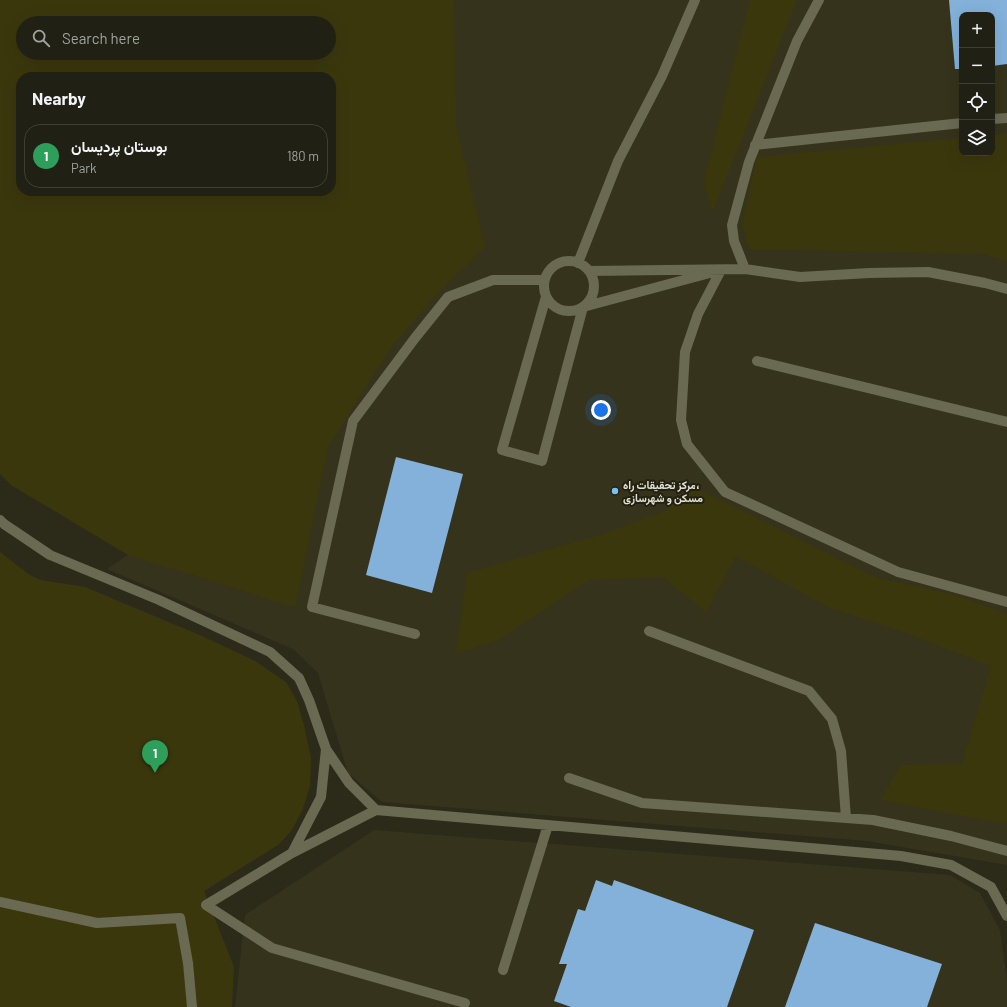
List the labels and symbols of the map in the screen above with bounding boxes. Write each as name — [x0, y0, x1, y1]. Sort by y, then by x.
your location — [591, 400, 611, 420]
place label: مرکز تحقیقات راه، مسکن و شهرسازی — [623, 478, 703, 505]
marker: مرکز تحقیقات راه، مسکن و شهرسازی — [610, 486, 620, 496]
pin: 1 — [142, 740, 168, 773]

